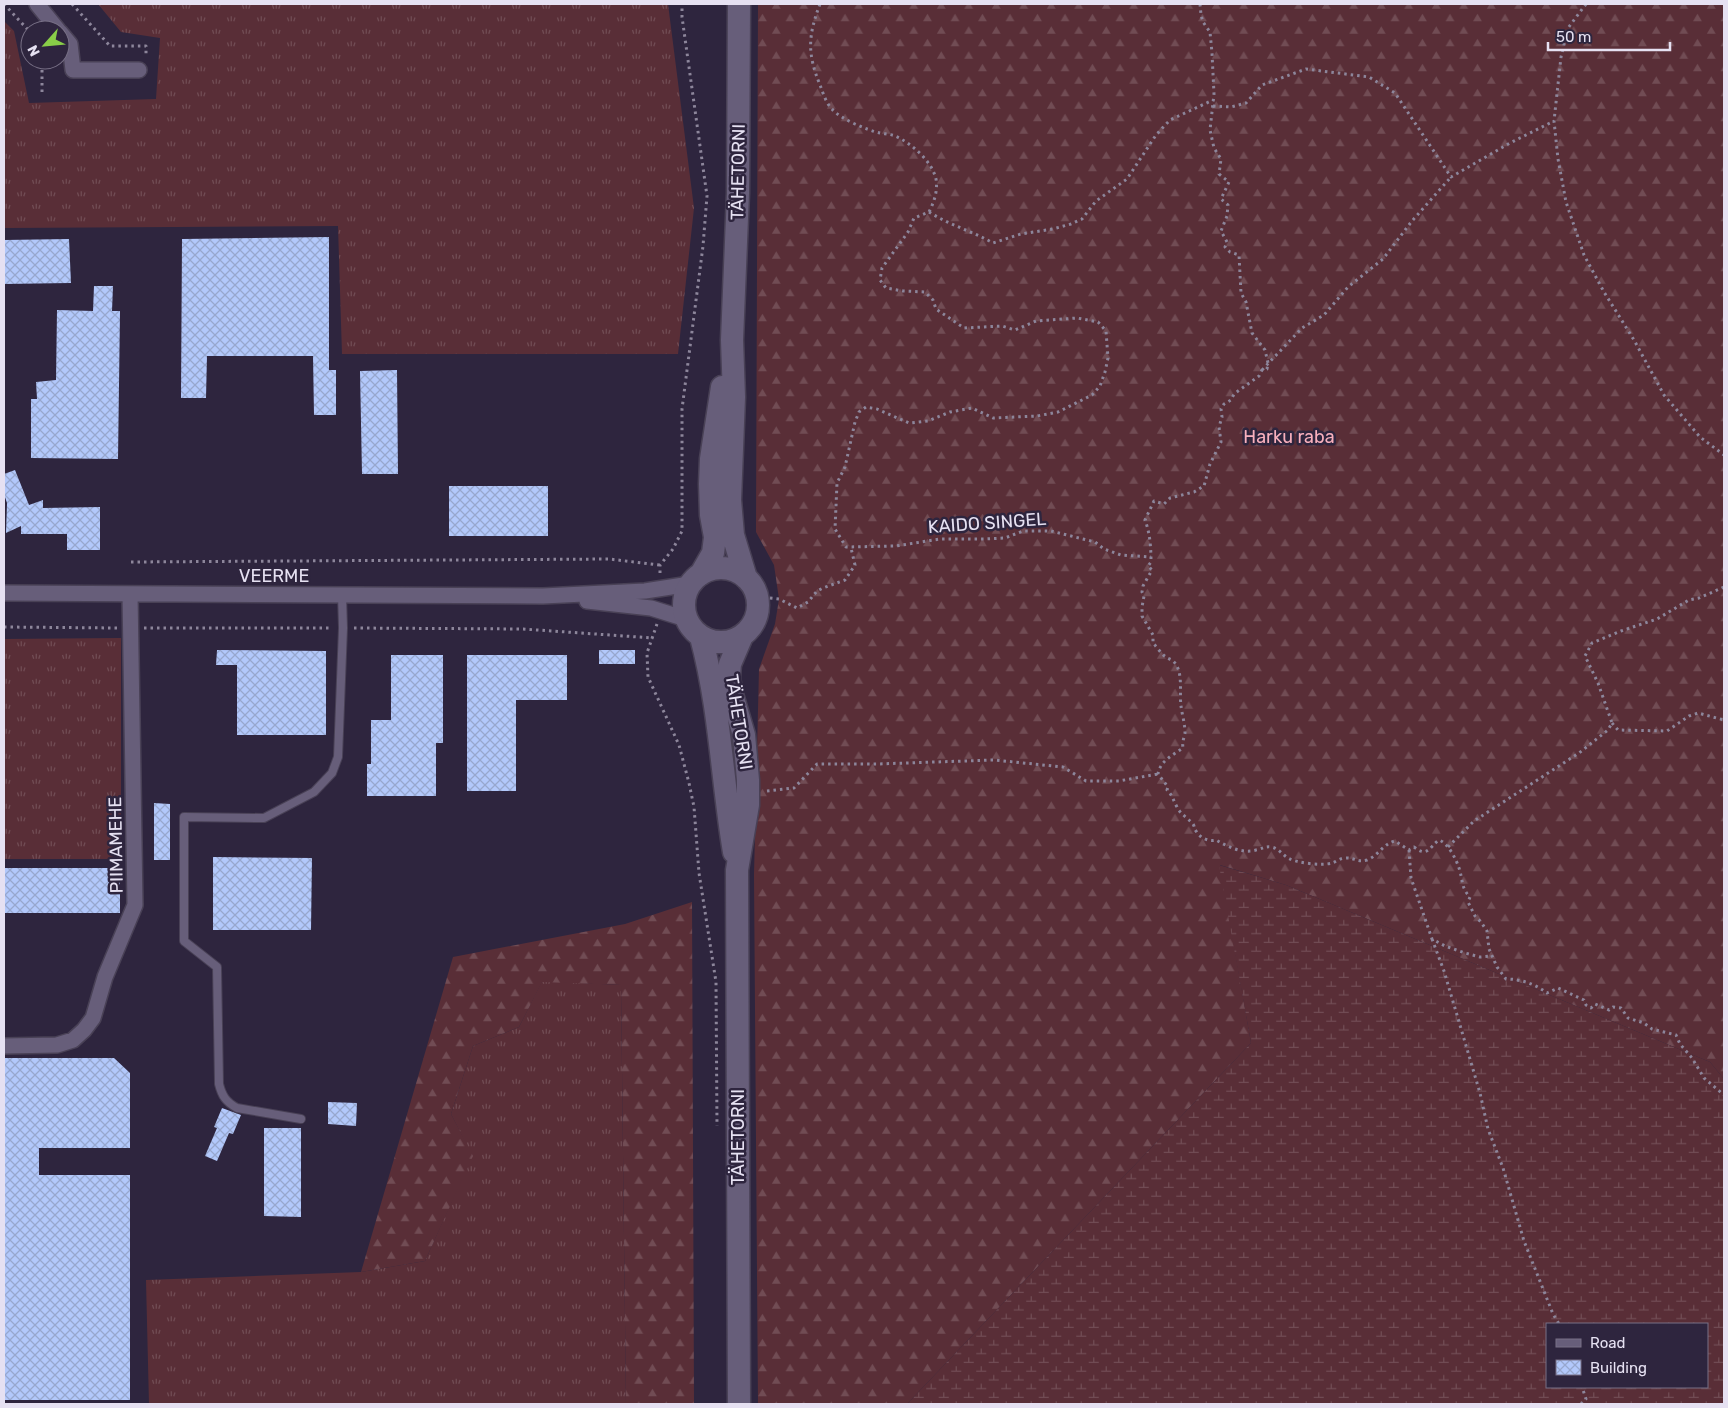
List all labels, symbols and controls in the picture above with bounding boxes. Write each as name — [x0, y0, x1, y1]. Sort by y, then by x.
north arrow — [20, 20, 70, 70]
scale bar — [1548, 20, 1670, 52]
text: 50 m — [1556, 28, 1591, 46]
text: N — [24, 42, 44, 59]
street label: TÄHETORNI — [726, 124, 750, 220]
park label: Harku raba — [1243, 426, 1335, 448]
street label: KAIDO SINGEL — [927, 508, 1047, 538]
street label: VEERME — [239, 565, 309, 587]
street label: TÄHETORNI — [721, 673, 757, 771]
street label: PIIMAMEHE — [104, 796, 128, 894]
street label: TÄHETORNI — [727, 1089, 749, 1185]
legend — [1546, 1323, 1708, 1388]
text: Road — [1590, 1334, 1626, 1352]
text: Building — [1590, 1359, 1647, 1377]

